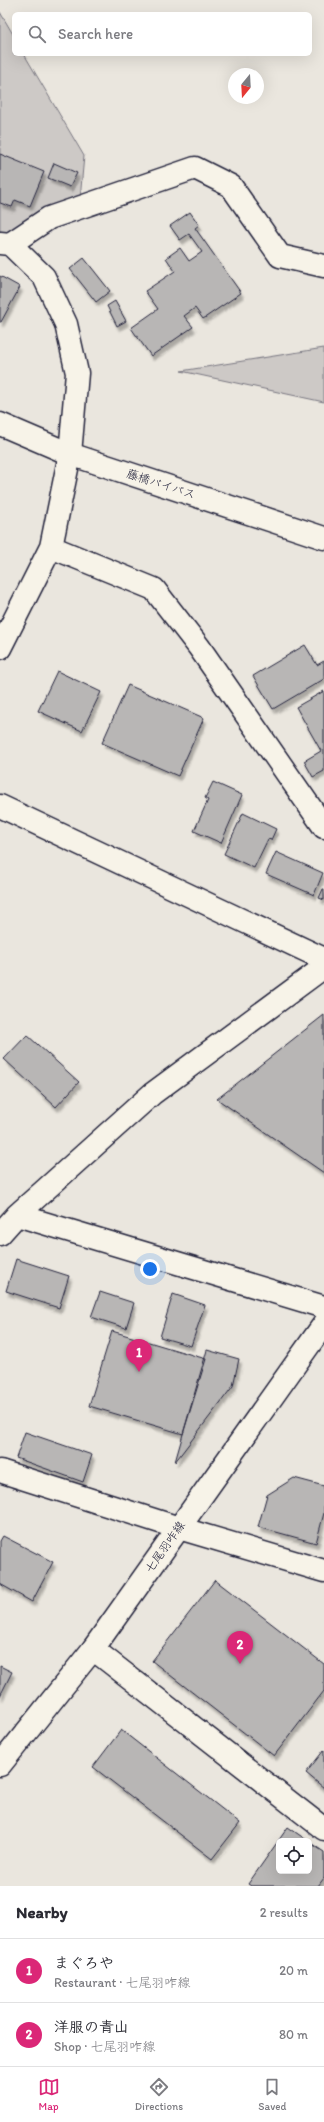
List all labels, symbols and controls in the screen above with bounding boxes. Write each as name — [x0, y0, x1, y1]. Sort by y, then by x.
search box — [12, 12, 312, 56]
icon: search — [26, 23, 48, 45]
text: Search here — [58, 25, 133, 43]
north arrow — [228, 68, 264, 104]
street label: 藤橋バイパス — [125, 466, 197, 502]
your location — [140, 1259, 160, 1279]
pin: 1 — [126, 1339, 152, 1372]
street label: 七尾羽咋線 — [142, 1518, 188, 1576]
pin: 2 — [227, 1631, 253, 1664]
map controls — [276, 1838, 312, 1874]
button: locate — [276, 1838, 312, 1874]
text: Nearby — [16, 1902, 68, 1922]
text: 2 results — [260, 1905, 308, 1920]
text: まぐろや — [54, 1954, 114, 1972]
text: 1 — [26, 1963, 32, 1978]
text: 20 m — [279, 1963, 308, 1978]
text: Restaurant · 七尾羽咋線 — [54, 1975, 190, 1990]
text: 洋服の青山 — [54, 2018, 129, 2036]
text: 2 — [26, 2027, 32, 2042]
text: 80 m — [279, 2027, 308, 2042]
text: Shop · 七尾羽咋線 — [54, 2039, 155, 2054]
tab: Map — [38, 2076, 60, 2113]
tab: Directions — [135, 2076, 183, 2113]
tab: Saved — [258, 2076, 286, 2113]

